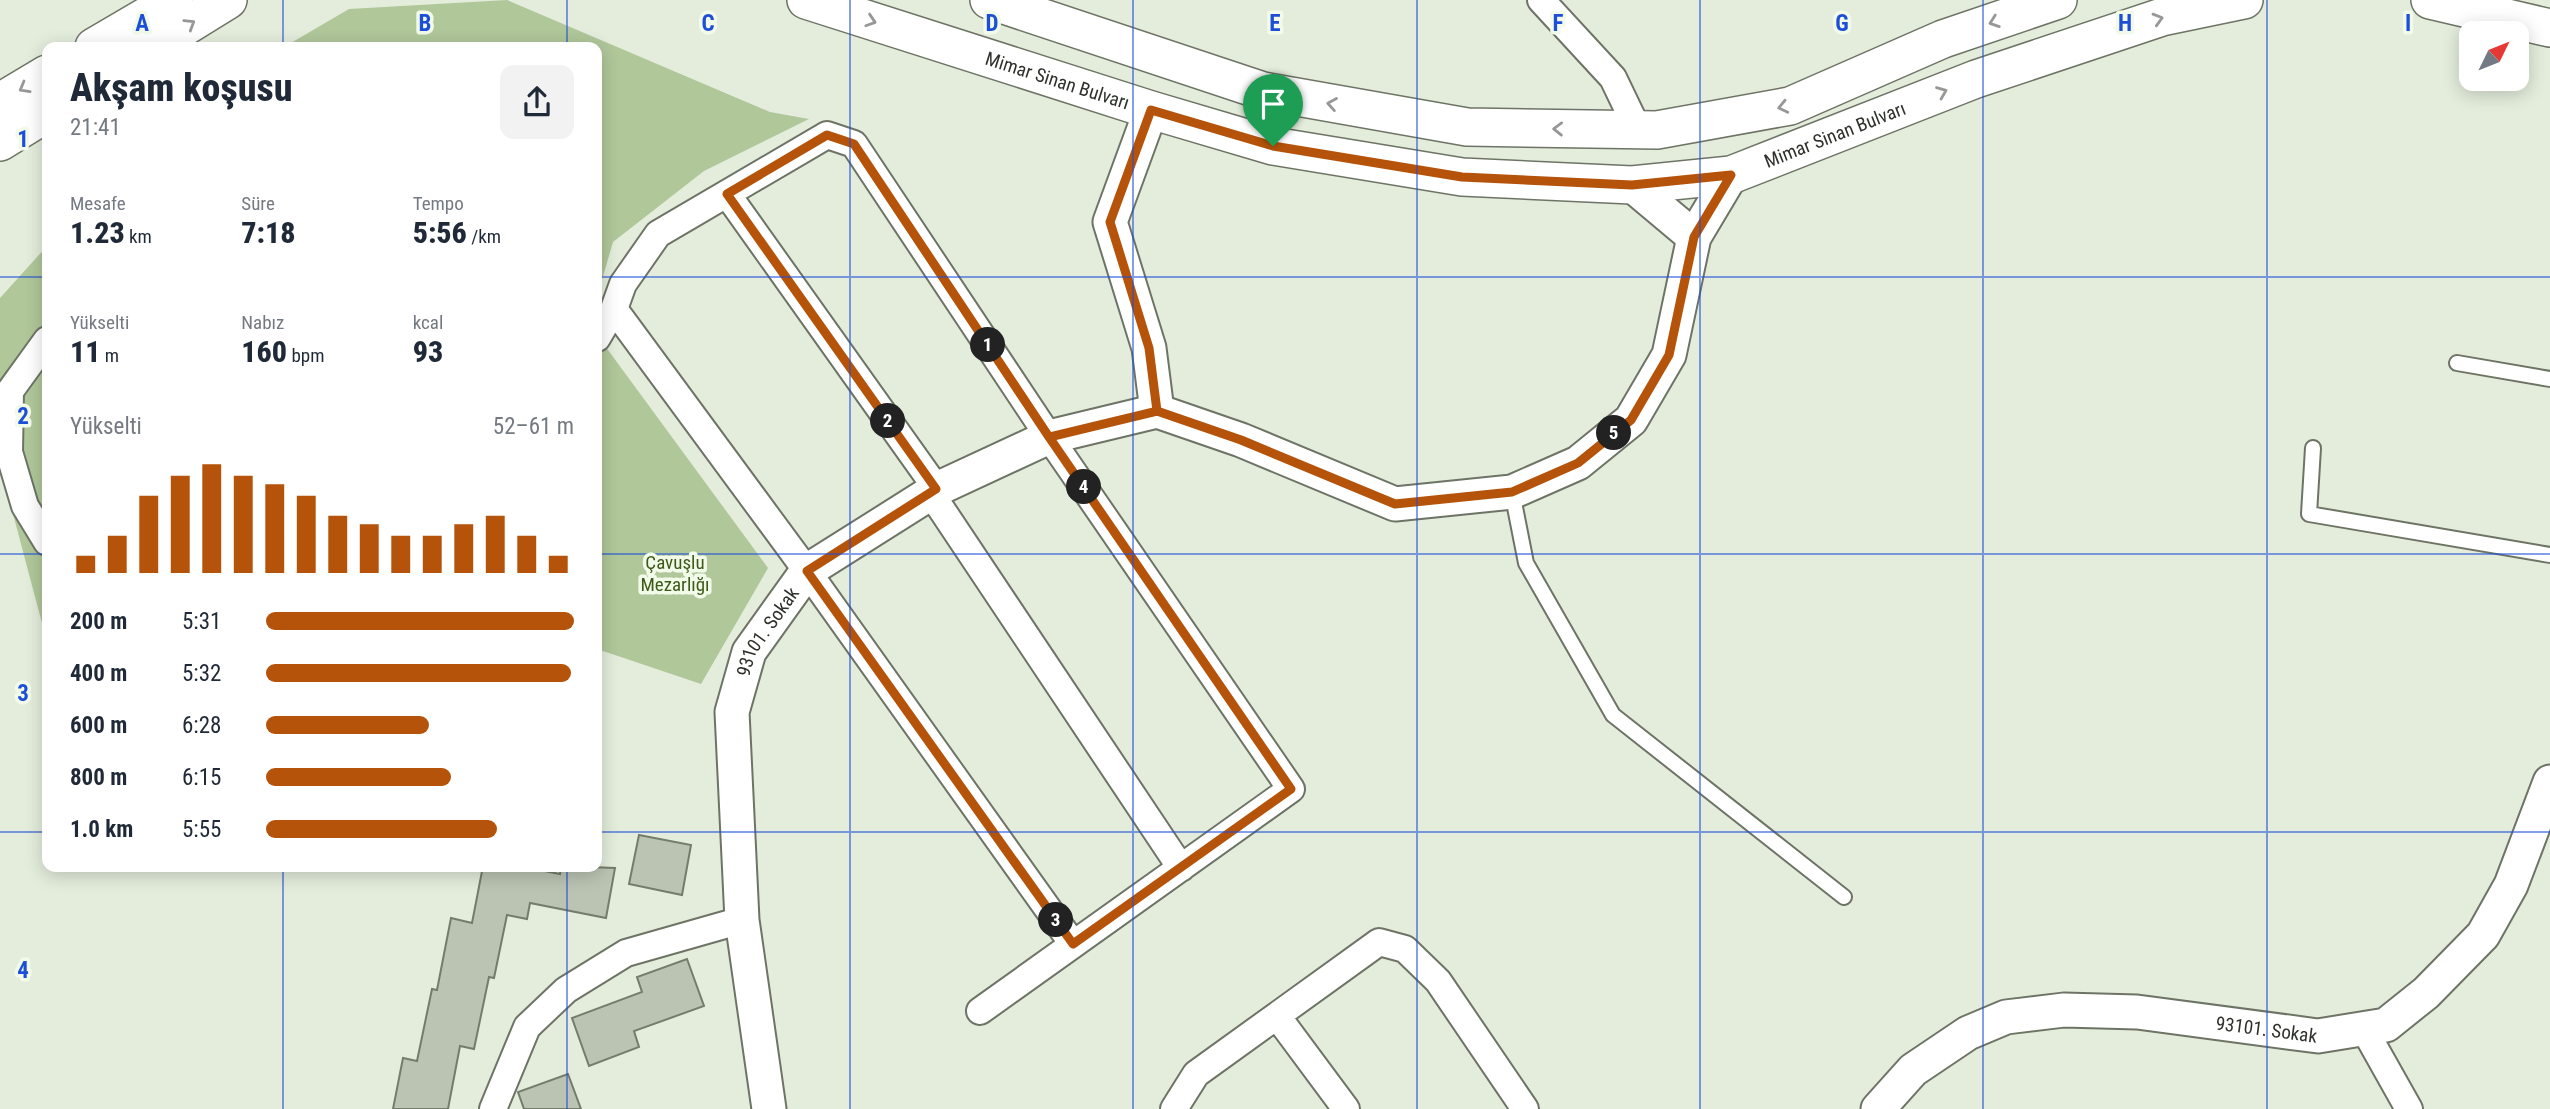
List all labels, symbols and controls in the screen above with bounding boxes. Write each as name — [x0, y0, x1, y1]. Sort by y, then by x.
text: A — [135, 10, 149, 37]
text: B — [419, 10, 431, 37]
text: C — [701, 10, 715, 37]
text: D — [986, 10, 999, 37]
text: E — [1269, 10, 1281, 37]
text: F — [1553, 10, 1564, 37]
text: G — [1835, 10, 1849, 37]
text: H — [2118, 10, 2132, 37]
text: I — [2405, 10, 2411, 37]
one-way arrow — [865, 12, 877, 27]
one-way arrow — [2151, 13, 2163, 28]
one-way arrow — [1988, 14, 2000, 28]
one-way arrow — [182, 19, 195, 32]
north arrow — [2459, 21, 2529, 91]
map controls — [2459, 21, 2529, 91]
street label: Mimar Sinan Bulvarı — [983, 46, 1132, 114]
button: share — [500, 65, 574, 139]
text: Akşam koşusu — [70, 66, 292, 110]
pin — [1243, 74, 1303, 146]
one-way arrow — [18, 80, 31, 93]
icon: arrive — [1254, 85, 1292, 123]
one-way arrow — [1936, 86, 1948, 100]
street label: Mimar Sinan Bulvarı — [1761, 96, 1909, 172]
one-way arrow — [1327, 97, 1339, 112]
one-way arrow — [1777, 99, 1789, 113]
text: 21:41 — [70, 114, 121, 141]
one-way arrow — [1552, 121, 1563, 136]
text: 1 — [17, 126, 29, 153]
text: Mesafe — [70, 192, 126, 215]
text: Süre — [241, 192, 275, 215]
text: Tempo — [413, 192, 464, 215]
text: 1.23 — [70, 215, 125, 250]
text: 7:18 — [241, 215, 296, 250]
text: 5:56 — [413, 215, 467, 250]
text: km — [125, 225, 152, 248]
text: /km — [467, 225, 501, 248]
text: Yükselti — [70, 311, 129, 334]
text: Nabız — [241, 311, 284, 334]
text: kcal — [413, 311, 443, 334]
pin: 1 — [970, 328, 1006, 362]
text: 1 — [983, 333, 992, 356]
text: 11 — [70, 334, 101, 369]
text: 160 — [241, 334, 287, 369]
text: 93 — [413, 334, 443, 369]
text: m — [101, 344, 119, 367]
text: bpm — [287, 344, 324, 367]
text: 2 — [17, 403, 29, 430]
pin: 2 — [870, 404, 906, 438]
text: 2 — [883, 409, 892, 432]
text: Yükselti — [70, 413, 142, 440]
text: 52–61 m — [493, 413, 574, 440]
pin: 5 — [1596, 416, 1632, 450]
text: 5 — [1609, 421, 1618, 444]
pin: 4 — [1066, 470, 1102, 504]
text: 4 — [1079, 475, 1088, 498]
park label: Çavuşlu Mezarlığı — [640, 551, 710, 596]
street label: 93101. Sokak — [731, 582, 804, 679]
text: 200 m — [70, 608, 127, 635]
text: 5:31 — [182, 608, 221, 635]
text: 400 m — [70, 660, 127, 687]
text: 5:32 — [182, 660, 221, 687]
text: 3 — [17, 680, 29, 707]
text: 600 m — [70, 712, 127, 739]
text: 6:28 — [182, 712, 221, 739]
text: 800 m — [70, 764, 127, 791]
text: 6:15 — [182, 764, 221, 791]
text: 1.0 km — [70, 816, 133, 843]
text: 5:55 — [182, 816, 221, 843]
pin: 3 — [1038, 902, 1074, 937]
text: 3 — [1051, 908, 1060, 931]
text: 4 — [17, 957, 29, 984]
street label: 93101. Sokak — [2214, 1011, 2319, 1047]

